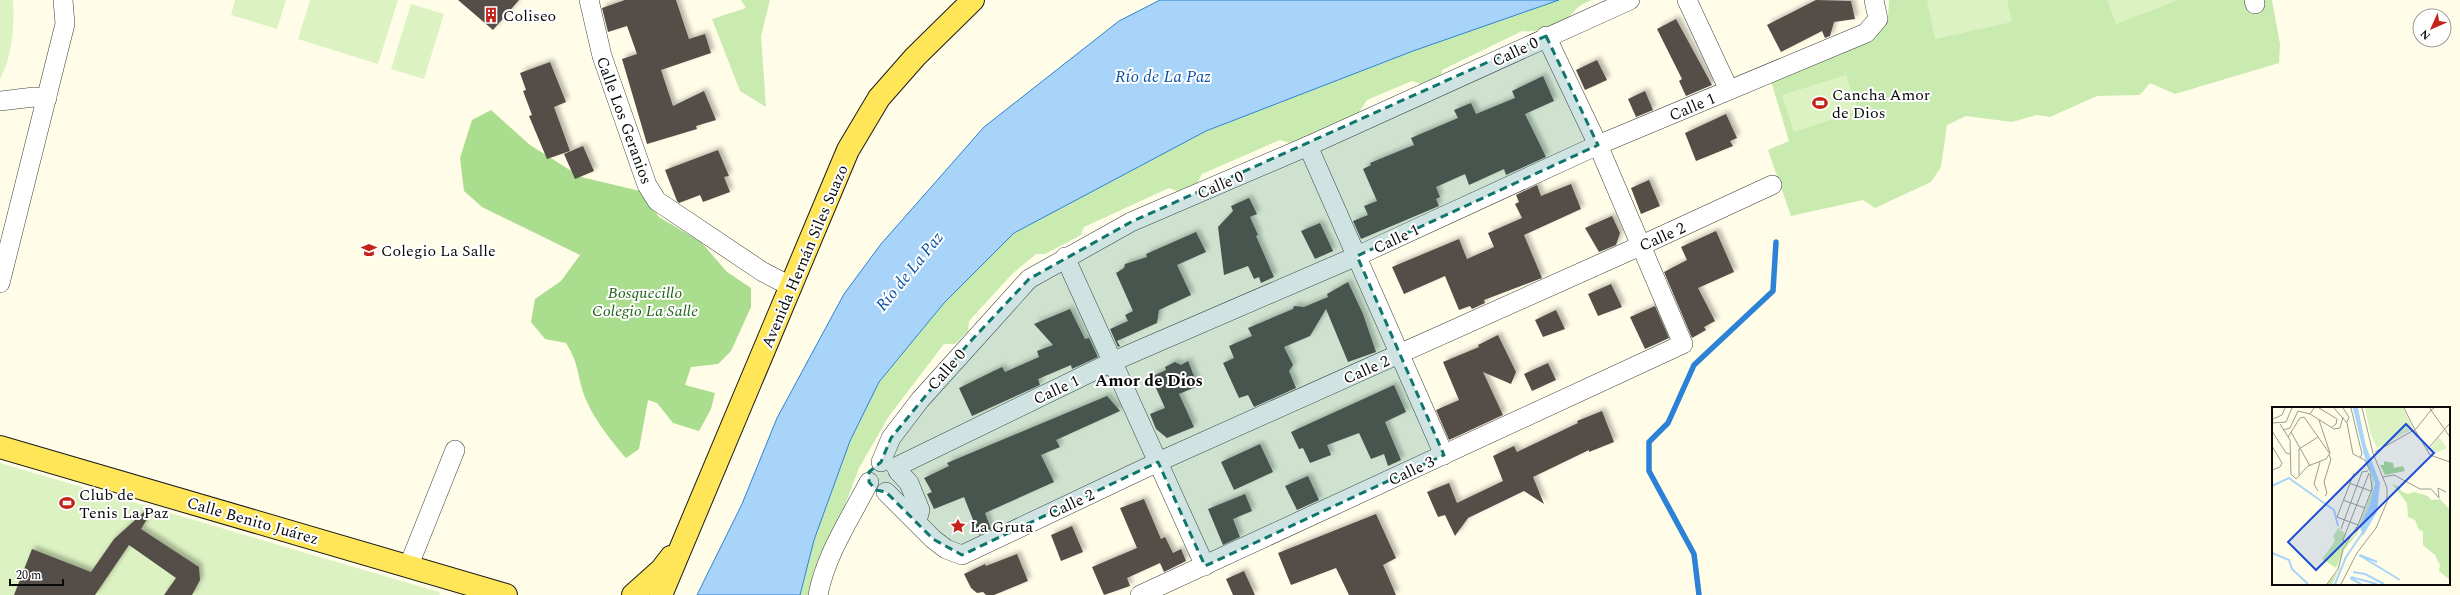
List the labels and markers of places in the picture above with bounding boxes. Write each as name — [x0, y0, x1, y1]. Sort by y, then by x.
place label: Coliseo — [503, 4, 556, 28]
building icon: Coliseo — [482, 6, 500, 24]
place label: Cancha Amor de Dios — [1832, 83, 1930, 125]
sports icon: Cancha Amor de Dios — [1811, 94, 1829, 112]
place label: Colegio La Salle — [381, 239, 496, 263]
school or university icon: Colegio La Salle — [360, 241, 378, 259]
place label: Club de Tenis La Paz — [79, 483, 169, 525]
sports icon: Club de Tenis La Paz — [58, 494, 76, 512]
place label: La Gruta — [970, 515, 1033, 539]
place icon: La Gruta — [949, 517, 967, 535]

